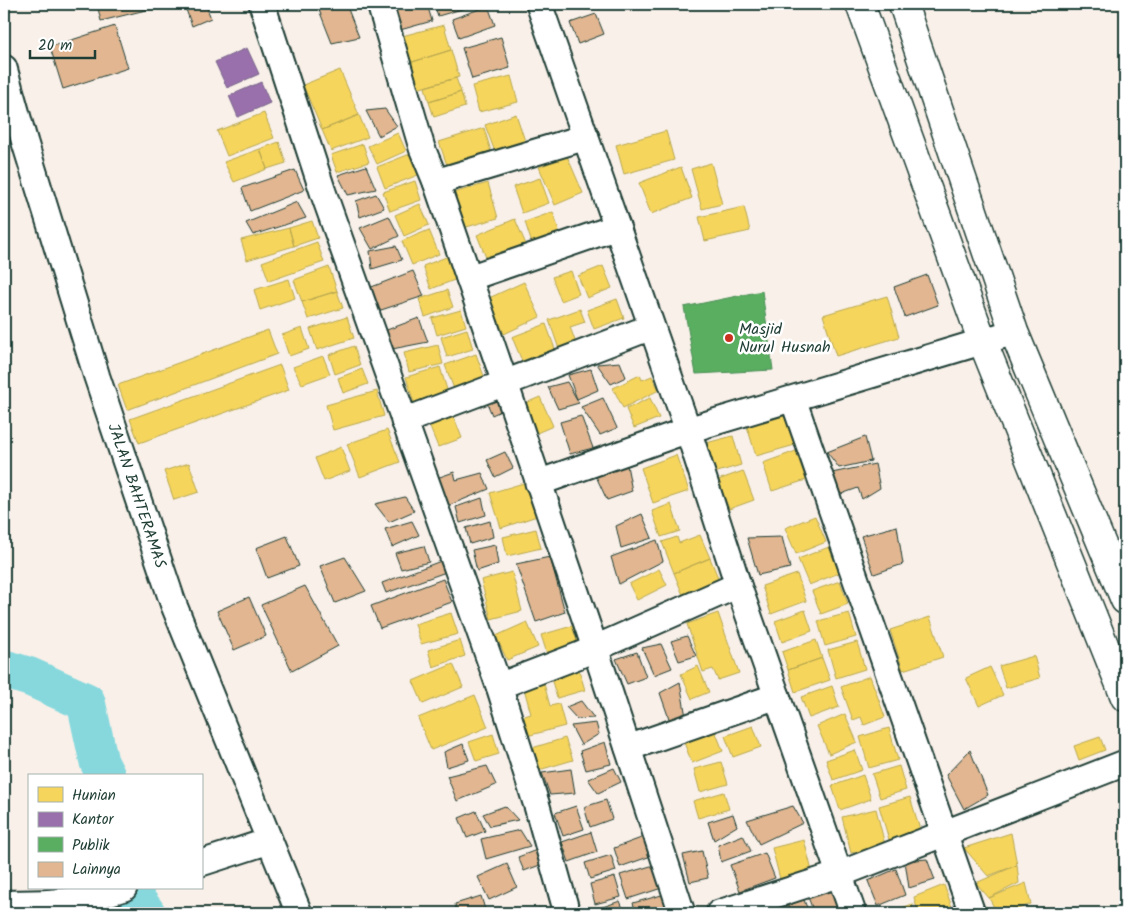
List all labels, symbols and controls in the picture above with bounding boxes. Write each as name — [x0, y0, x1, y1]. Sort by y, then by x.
scale bar — [30, 28, 95, 60]
text: 20 m — [38, 34, 72, 58]
place label: Masjid Nurul Husnah — [739, 317, 831, 360]
marker: Masjid Nurul Husnah — [723, 332, 735, 344]
street label: JALAN BAHTERAMAS — [101, 420, 173, 572]
legend — [28, 774, 202, 890]
text: Hunian — [72, 784, 116, 808]
text: Kantor — [72, 808, 114, 832]
text: Publik — [72, 834, 110, 858]
text: Lainnya — [72, 858, 121, 882]

